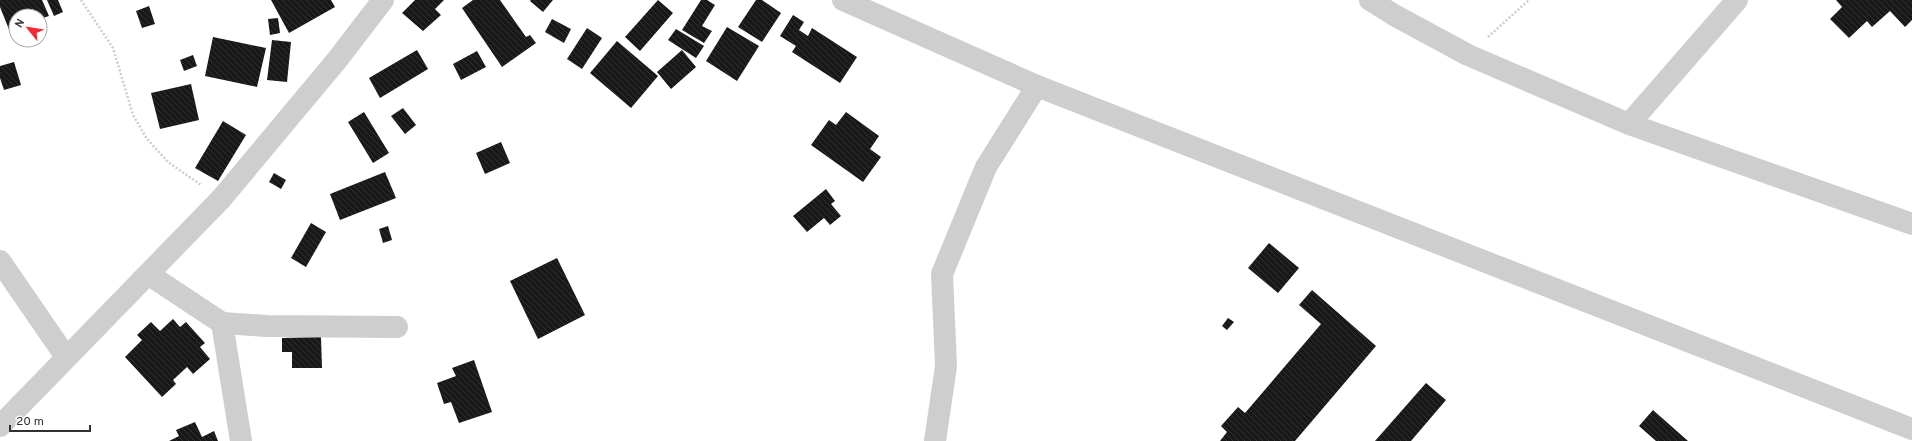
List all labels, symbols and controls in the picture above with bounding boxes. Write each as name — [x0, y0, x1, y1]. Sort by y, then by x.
north arrow — [8, 8, 48, 48]
text: N — [12, 17, 28, 30]
scale bar — [10, 407, 90, 433]
text: 20 m — [16, 414, 44, 430]

